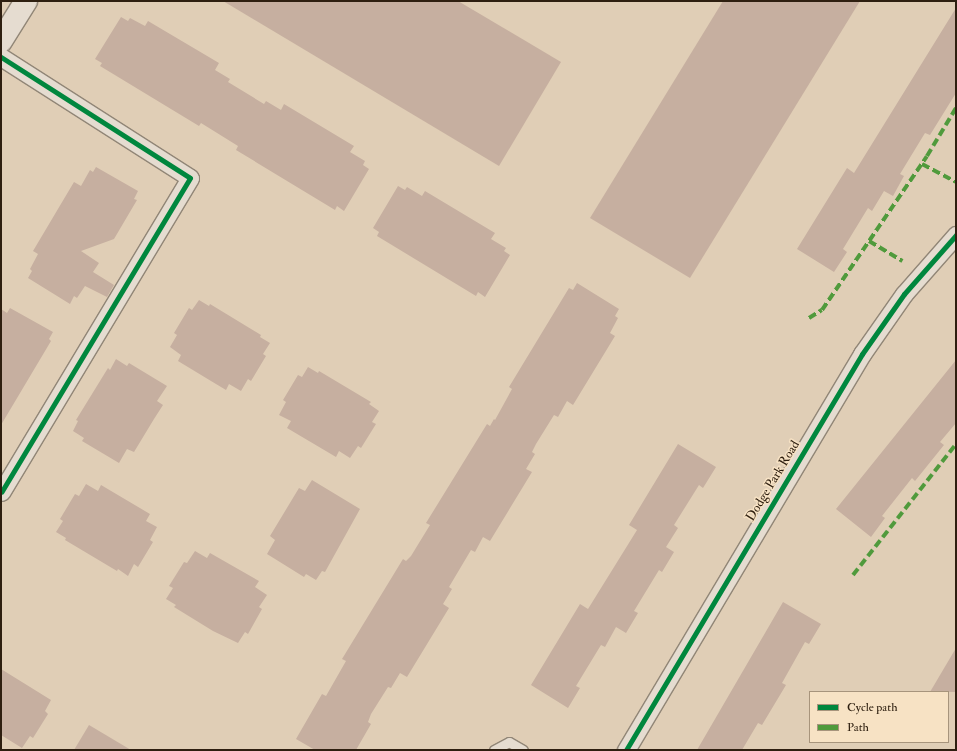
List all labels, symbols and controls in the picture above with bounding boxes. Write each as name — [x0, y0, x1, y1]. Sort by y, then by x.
street label: Dodge Park Road — [743, 438, 803, 524]
legend — [809, 691, 949, 743]
text: Cycle path — [847, 700, 897, 715]
text: Path — [847, 720, 869, 735]

